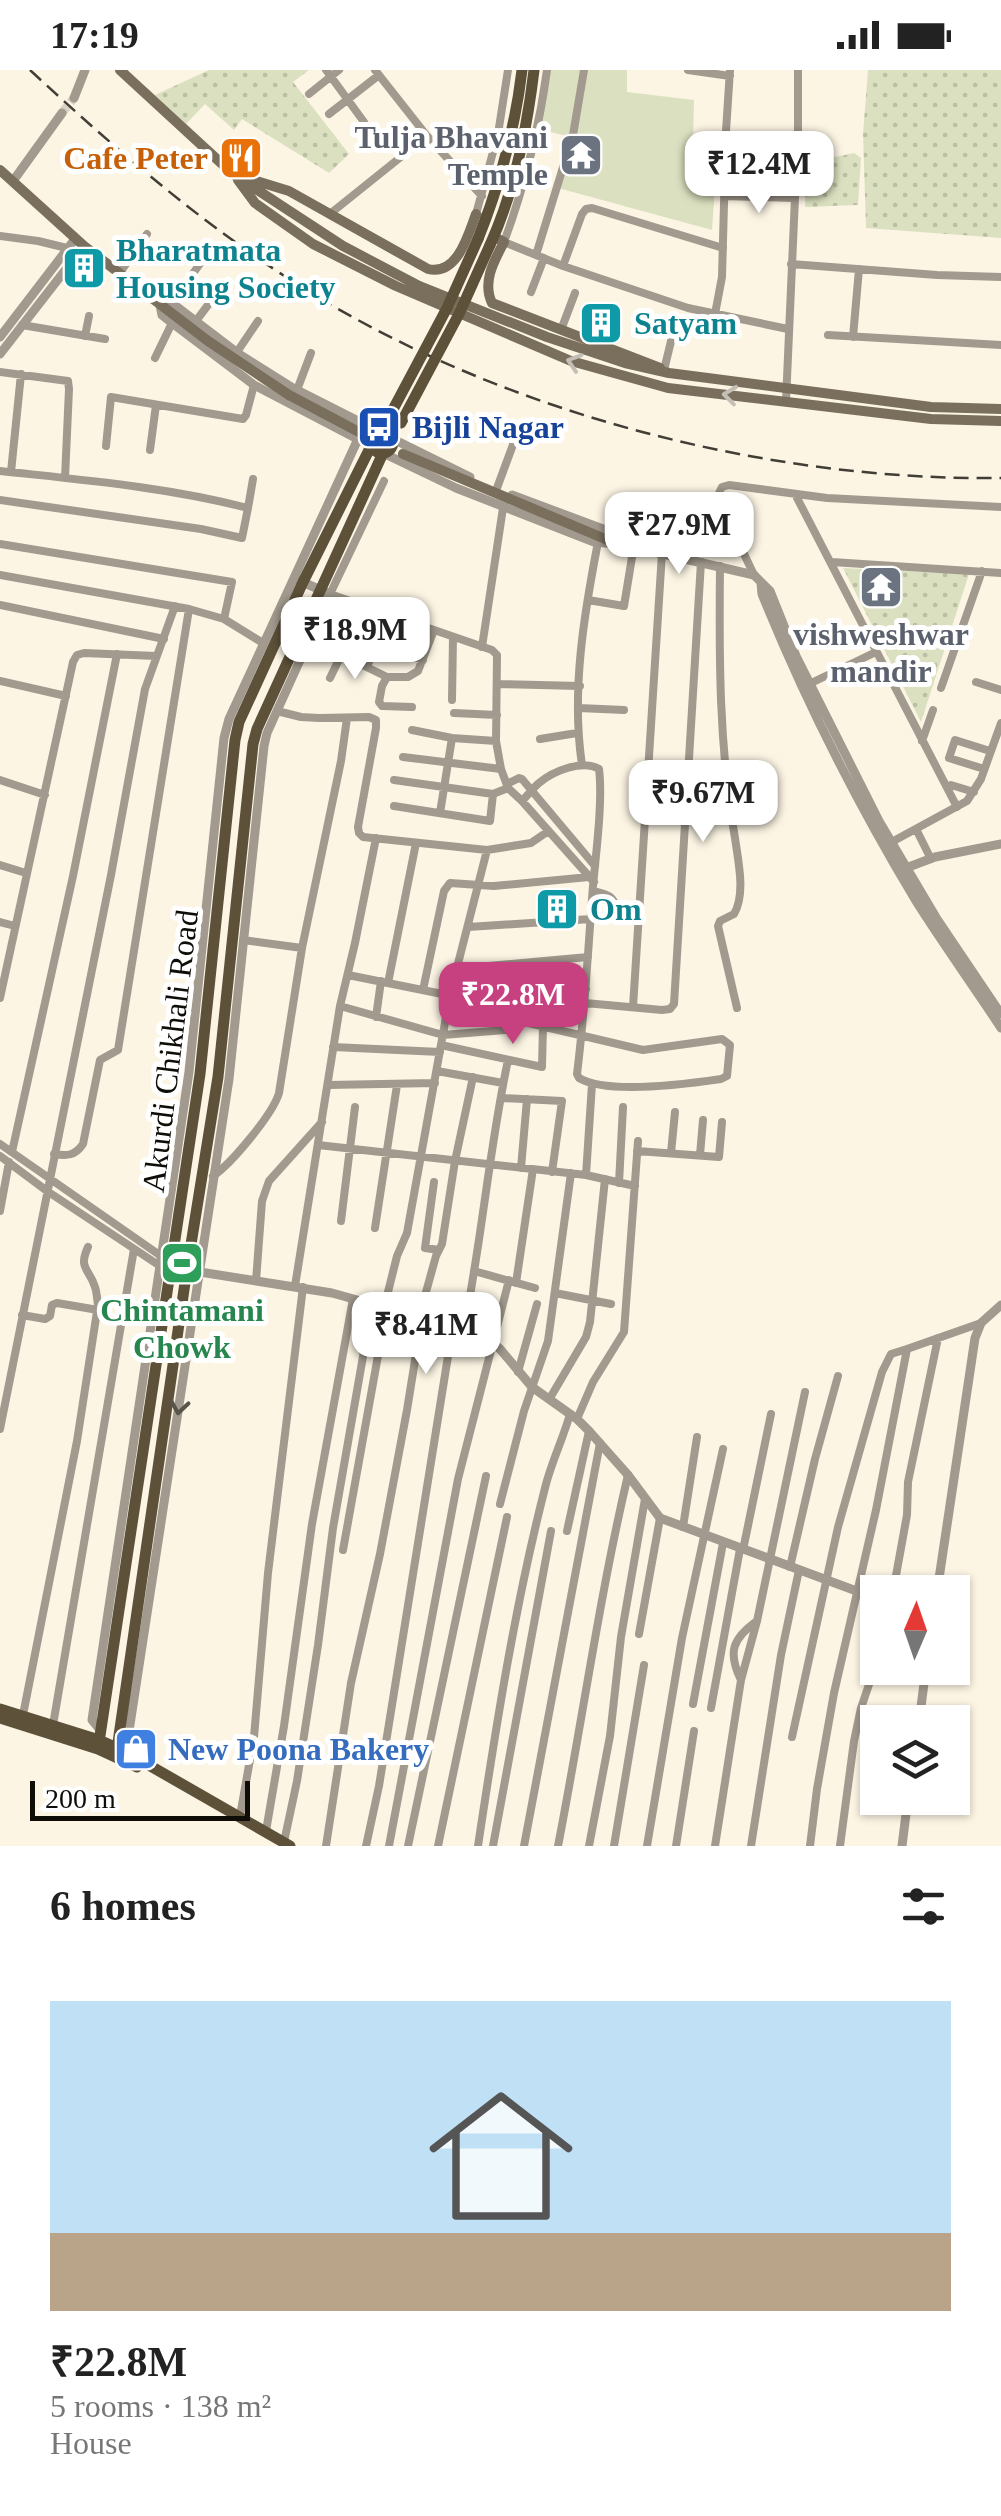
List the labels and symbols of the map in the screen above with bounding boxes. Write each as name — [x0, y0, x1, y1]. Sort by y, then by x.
place label: Tulja Bhavani Temple — [354, 119, 548, 192]
pin: ₹12.4M — [678, 131, 840, 216]
temple icon: Tulja Bhavani Temple — [558, 132, 604, 178]
restaurant icon: Cafe Peter — [218, 135, 264, 181]
place label: Cafe Peter — [63, 140, 208, 176]
place label: Bharatmata Housing Society — [116, 232, 336, 305]
building icon: Bharatmata Housing Society — [61, 245, 107, 291]
building icon: Satyam — [578, 300, 624, 346]
place label: Satyam — [634, 305, 737, 341]
one-way arrow — [567, 353, 584, 374]
one-way arrow — [722, 385, 738, 406]
bus stop icon: Bijli Nagar — [356, 404, 402, 450]
place label: Bijli Nagar — [412, 409, 564, 445]
pin: ₹27.9M — [598, 492, 760, 577]
temple icon: vishweshwar mandir — [858, 564, 904, 610]
pin: ₹18.9M — [274, 597, 436, 682]
place label: vishweshwar mandir — [793, 616, 969, 689]
pin: ₹9.67M — [622, 760, 784, 845]
building icon: Om — [534, 886, 580, 932]
place label: Om — [590, 891, 642, 927]
street label: Akurdi Chikhali Road — [135, 908, 205, 1194]
pin: ₹22.8M — [432, 962, 594, 1047]
sports icon: Chintamani Chowk — [159, 1240, 205, 1286]
place label: Chintamani Chowk — [100, 1292, 264, 1365]
pin: ₹8.41M — [345, 1292, 507, 1377]
one-way arrow — [169, 1399, 190, 1416]
north arrow — [860, 1575, 970, 1685]
shop icon: New Poona Bakery — [113, 1726, 159, 1772]
place label: New Poona Bakery — [168, 1731, 429, 1767]
scale bar — [30, 1776, 250, 1820]

